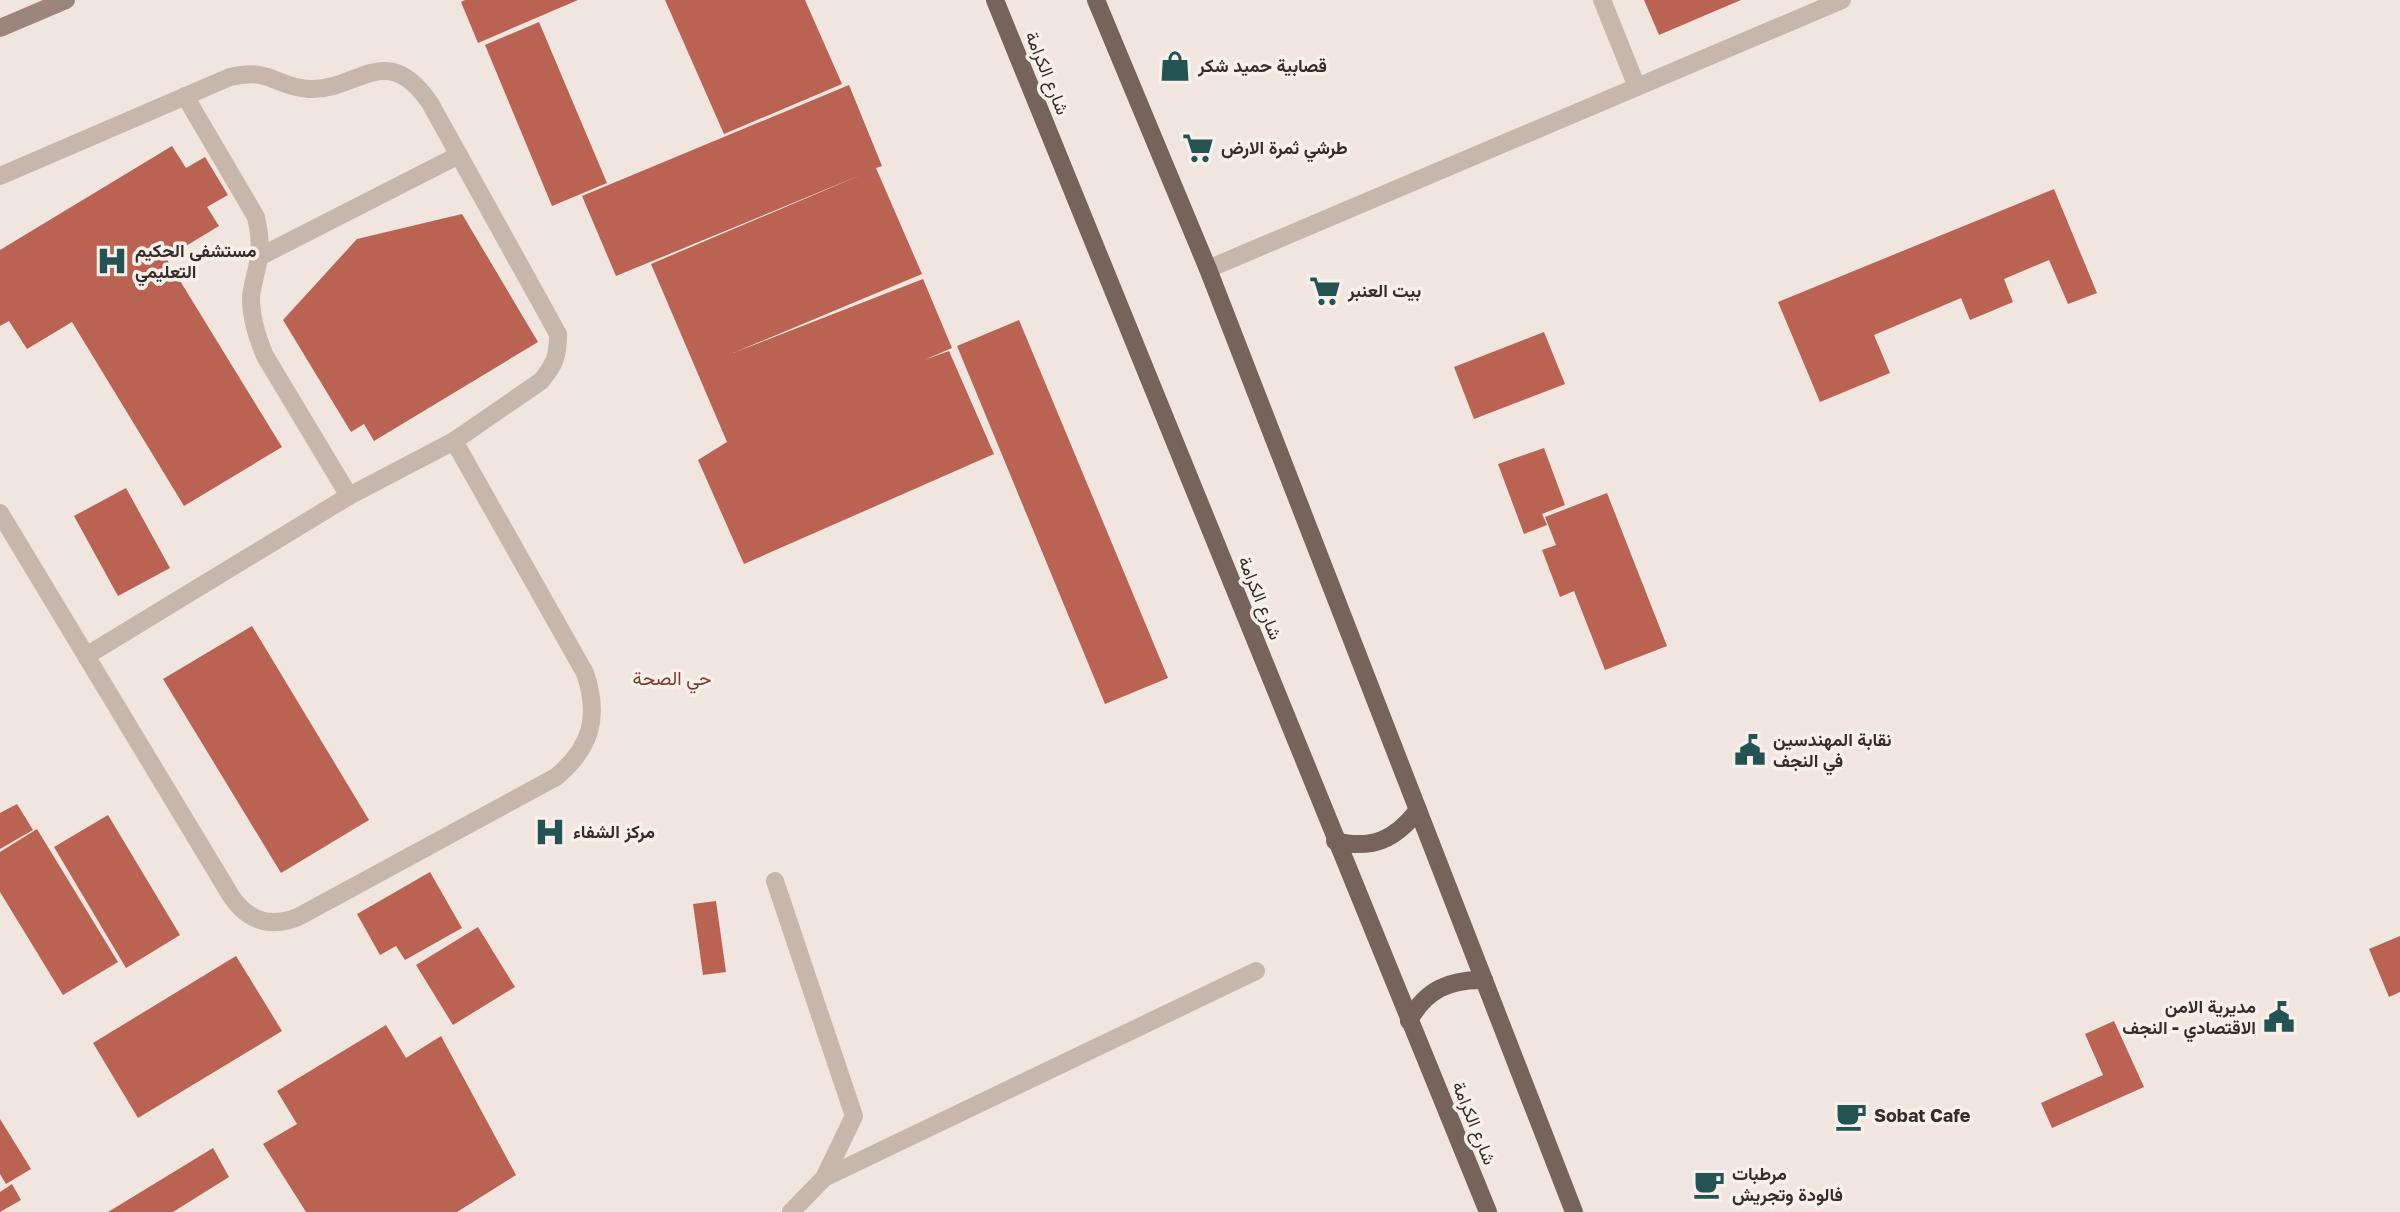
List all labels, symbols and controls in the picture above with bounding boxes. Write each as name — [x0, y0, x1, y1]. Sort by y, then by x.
street label: شارع الكرامة — [1019, 28, 1075, 118]
shop icon: قصابية حميد شكر — [1158, 49, 1192, 83]
place label: قصابية حميد شكر — [1197, 54, 1327, 77]
supermarket icon: طرشي ثمرة الارض — [1181, 131, 1215, 165]
place label: طرشي ثمرة الارض — [1221, 136, 1348, 163]
place label: مستشفى الحكيم التعليمي — [135, 239, 257, 287]
hospital icon: مستشفى الحكيم التعليمي — [95, 244, 129, 278]
supermarket icon: بيت العنبر — [1308, 274, 1342, 308]
place label: بيت العنبر — [1347, 279, 1421, 302]
street label: شارع الكرامة — [1232, 553, 1288, 643]
district label: حي الصحة — [633, 666, 711, 694]
place label: نقابة المهندسين في النجف — [1773, 728, 1892, 776]
public building icon: نقابة المهندسين في النجف — [1733, 733, 1767, 767]
hospital icon: مركز الشفاء — [533, 815, 567, 849]
place label: مركز الشفاء — [573, 820, 655, 843]
place label: مديرية الامن الاقتصادي - النجف — [2122, 995, 2256, 1043]
public building icon: مديرية الامن الاقتصادي - النجف — [2262, 1000, 2296, 1034]
street label: شارع الكرامة — [1446, 1078, 1502, 1168]
cafe icon: Sobat Cafe — [1834, 1099, 1868, 1133]
place label: Sobat Cafe — [1874, 1104, 1971, 1126]
place label: مرطبات فالودة وتجريش — [1732, 1162, 1843, 1206]
cafe icon: مرطبات فالودة وتجريش — [1692, 1167, 1726, 1201]

